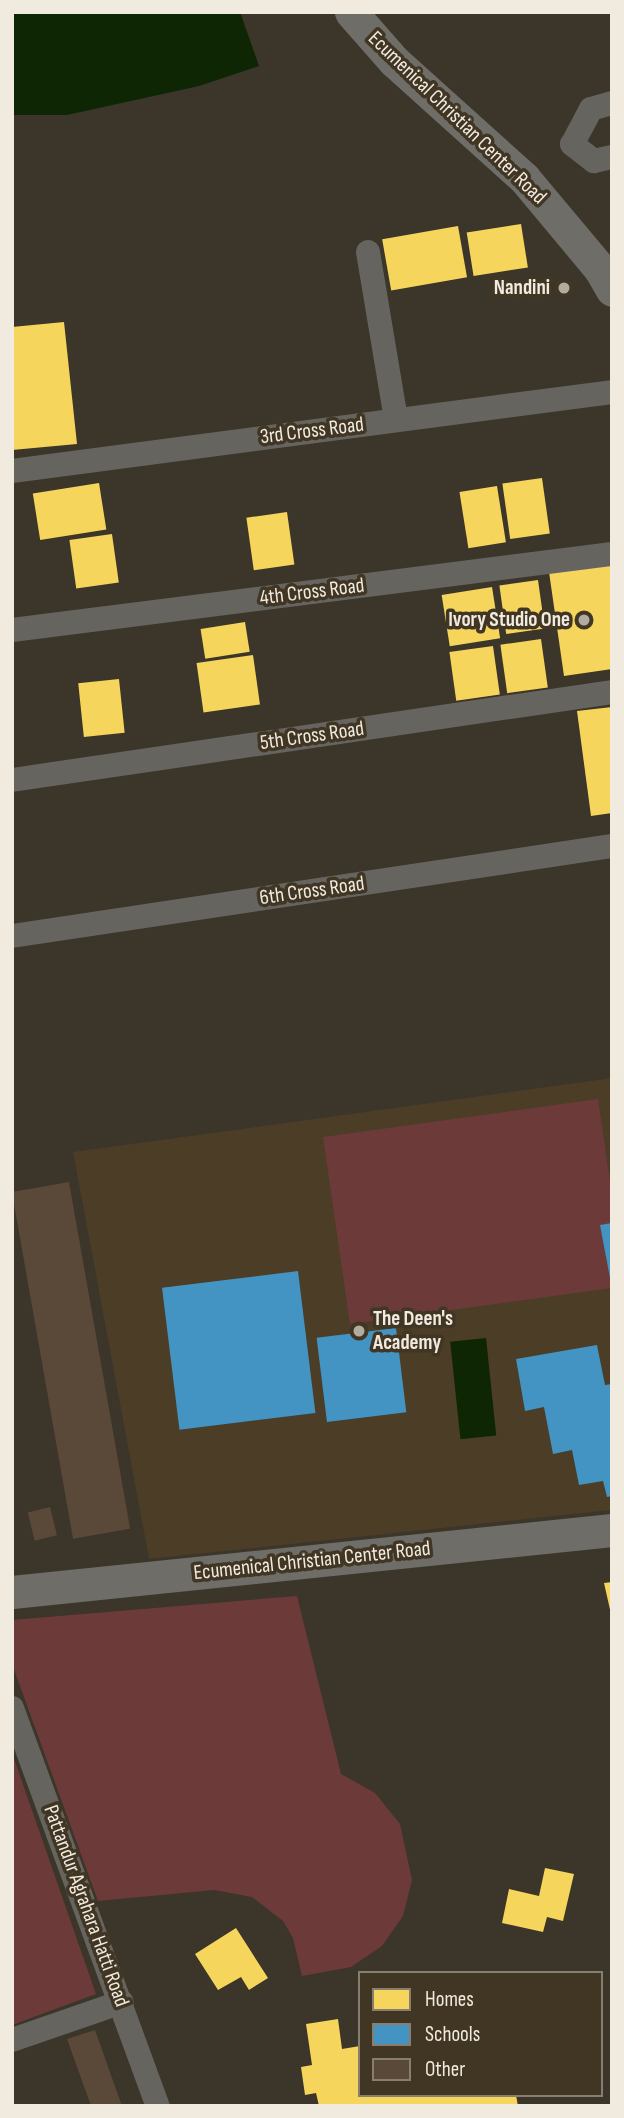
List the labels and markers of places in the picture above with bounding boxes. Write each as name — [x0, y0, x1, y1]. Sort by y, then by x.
place label: Nandini — [494, 275, 550, 301]
marker: Nandini — [556, 280, 572, 296]
place label: Ivory Studio One — [448, 607, 570, 633]
marker: Ivory Studio One — [576, 612, 592, 628]
place label: The Deen's Academy — [373, 1306, 453, 1356]
marker: The Deen's Academy — [351, 1323, 367, 1339]

